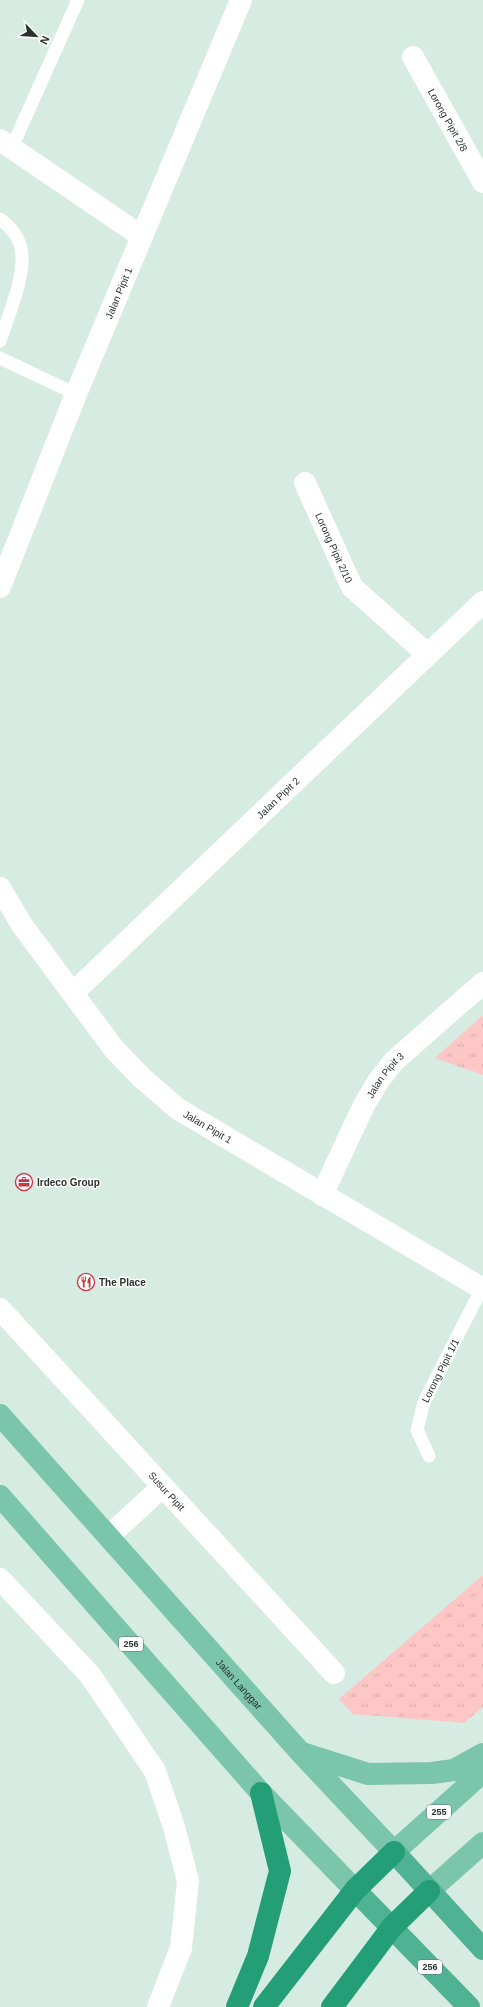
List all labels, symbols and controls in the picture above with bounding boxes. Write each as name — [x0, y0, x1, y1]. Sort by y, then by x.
north arrow — [16, 16, 56, 56]
text: N — [38, 34, 52, 46]
street label: Lorong Pipit 2/8 — [426, 87, 470, 154]
street label: Jalan Pipit 1 — [103, 265, 135, 320]
street label: Lorong Pipit 2/10 — [313, 511, 355, 585]
street label: Jalan Pipit 2 — [255, 775, 302, 821]
street label: Jalan Pipit 3 — [365, 1050, 406, 1100]
street label: Jalan Pipit 1 — [181, 1108, 234, 1146]
office icon: Irdeco Group — [14, 1172, 34, 1192]
place label: Irdeco Group — [37, 1177, 100, 1188]
restaurant icon: The Place — [76, 1272, 96, 1292]
place label: The Place — [99, 1277, 146, 1288]
street label: Lorong Pipit 1/1 — [420, 1336, 462, 1404]
street label: Susur Pipit — [146, 1470, 187, 1513]
road number: 256 — [119, 1637, 143, 1651]
street label: Jalan Langgar — [214, 1657, 265, 1712]
road number: 255 — [427, 1805, 451, 1819]
road number: 256 — [418, 1960, 442, 1974]

